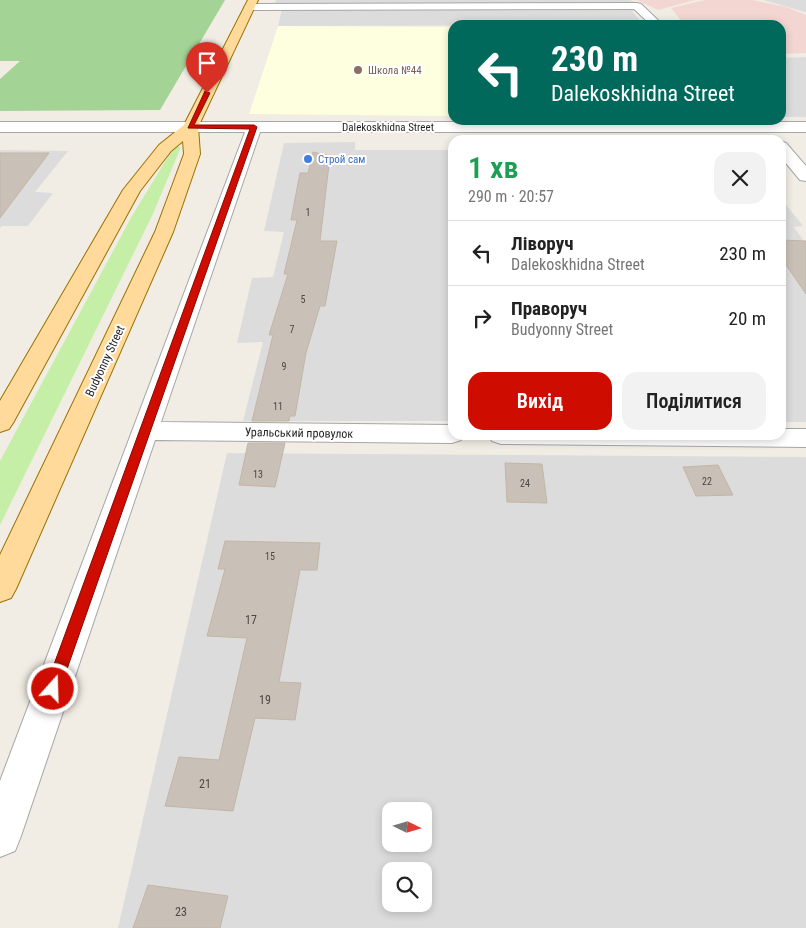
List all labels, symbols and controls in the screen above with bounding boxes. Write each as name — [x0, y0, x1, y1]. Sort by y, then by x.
text: 230 m — [551, 39, 638, 80]
icon: left — [468, 40, 533, 105]
pin — [186, 42, 228, 93]
icon: arrive — [193, 49, 221, 77]
marker: Школа №44 — [352, 64, 364, 76]
place label: Школа №44 — [368, 64, 422, 77]
text: Dalekoskhidna Street — [551, 81, 735, 106]
street label: Dalekoskhidna Street — [342, 121, 434, 134]
text: 1 хв — [468, 150, 518, 185]
button: close — [714, 152, 766, 204]
marker: Строй сам — [302, 153, 314, 165]
place label: Строй сам — [318, 153, 365, 166]
text: 290 m · 20:57 — [468, 187, 554, 206]
house number: 1 — [306, 207, 310, 218]
text: Ліворуч — [511, 232, 573, 255]
icon: left — [468, 239, 496, 267]
text: 230 m — [719, 242, 766, 265]
text: Dalekoskhidna Street — [511, 255, 645, 274]
house number: 5 — [301, 294, 306, 305]
text: Праворуч — [511, 297, 587, 320]
icon: right — [468, 304, 496, 332]
text: 20 m — [729, 307, 766, 330]
text: Budyonny Street — [511, 320, 613, 339]
street label: Budyonny Street — [82, 323, 128, 399]
house number: 7 — [290, 324, 295, 335]
house number: 9 — [282, 361, 287, 372]
button: Вихід — [468, 372, 612, 430]
button: Поділитися — [622, 372, 766, 430]
house number: 11 — [273, 401, 283, 412]
street label: Уральський провулок — [245, 425, 353, 441]
house number: 13 — [253, 469, 263, 480]
house number: 22 — [702, 476, 712, 487]
house number: 24 — [520, 478, 530, 489]
house number: 15 — [265, 551, 275, 562]
house number: 17 — [245, 613, 257, 627]
position arrow — [26, 662, 78, 714]
house number: 19 — [259, 693, 271, 707]
house number: 21 — [199, 777, 211, 791]
north arrow — [382, 802, 432, 852]
map controls — [382, 802, 432, 912]
button: search — [382, 862, 432, 912]
house number: 23 — [175, 905, 187, 919]

